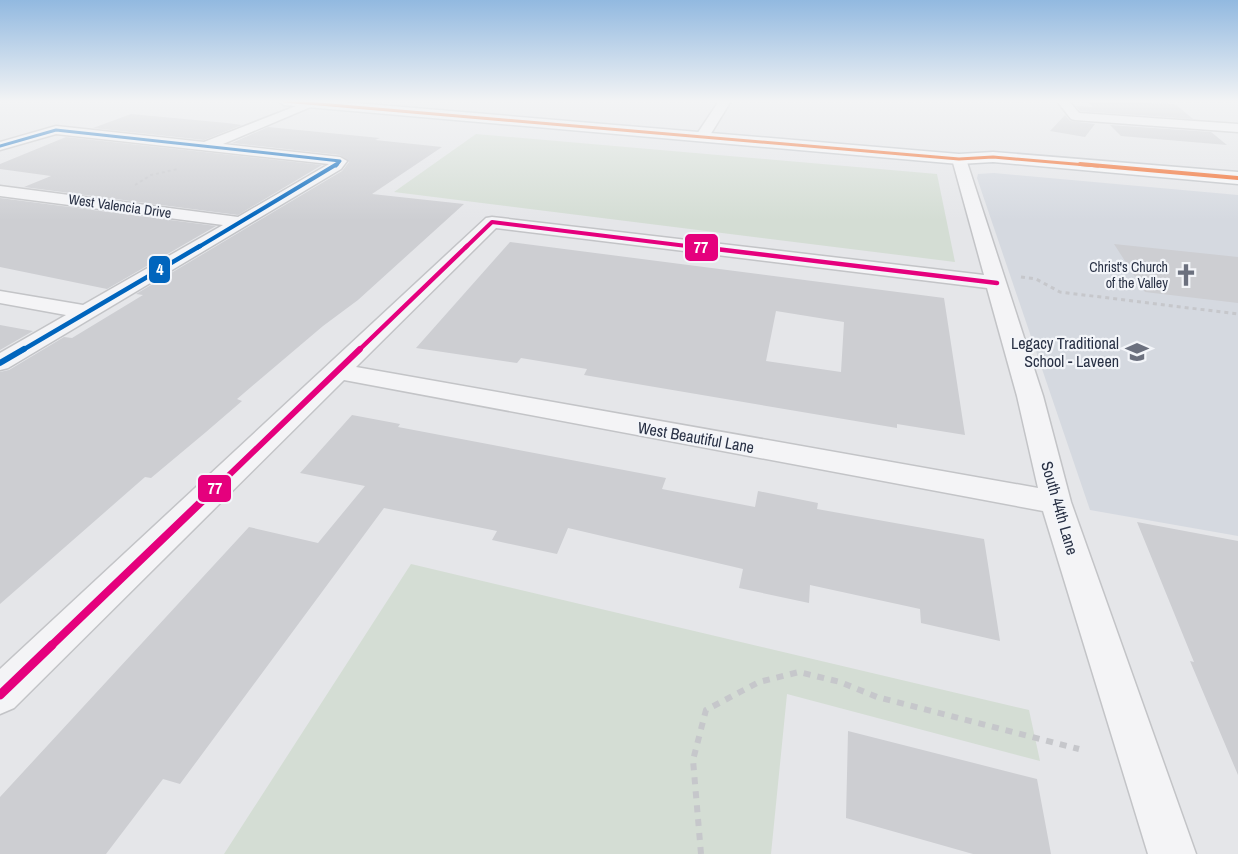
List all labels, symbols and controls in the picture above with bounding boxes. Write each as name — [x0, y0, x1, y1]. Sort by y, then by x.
street label: West Valencia Drive — [67, 190, 173, 222]
line badge: 77 — [684, 233, 719, 262]
text: 77 — [694, 236, 708, 258]
line badge: 4 — [148, 255, 171, 284]
text: 4 — [156, 258, 164, 280]
place label: Christ's Church of the Valley — [1089, 258, 1168, 292]
church icon: Christ's Church of the Valley — [1173, 262, 1199, 288]
place label: Legacy Traditional School - Laveen — [1011, 332, 1119, 372]
school or university icon: Legacy Traditional School - Laveen — [1124, 339, 1150, 365]
street label: West Beautiful Lane — [636, 416, 756, 458]
street label: South 44th Lane — [1036, 459, 1084, 557]
line badge: 77 — [197, 474, 232, 503]
text: 77 — [208, 477, 222, 499]

